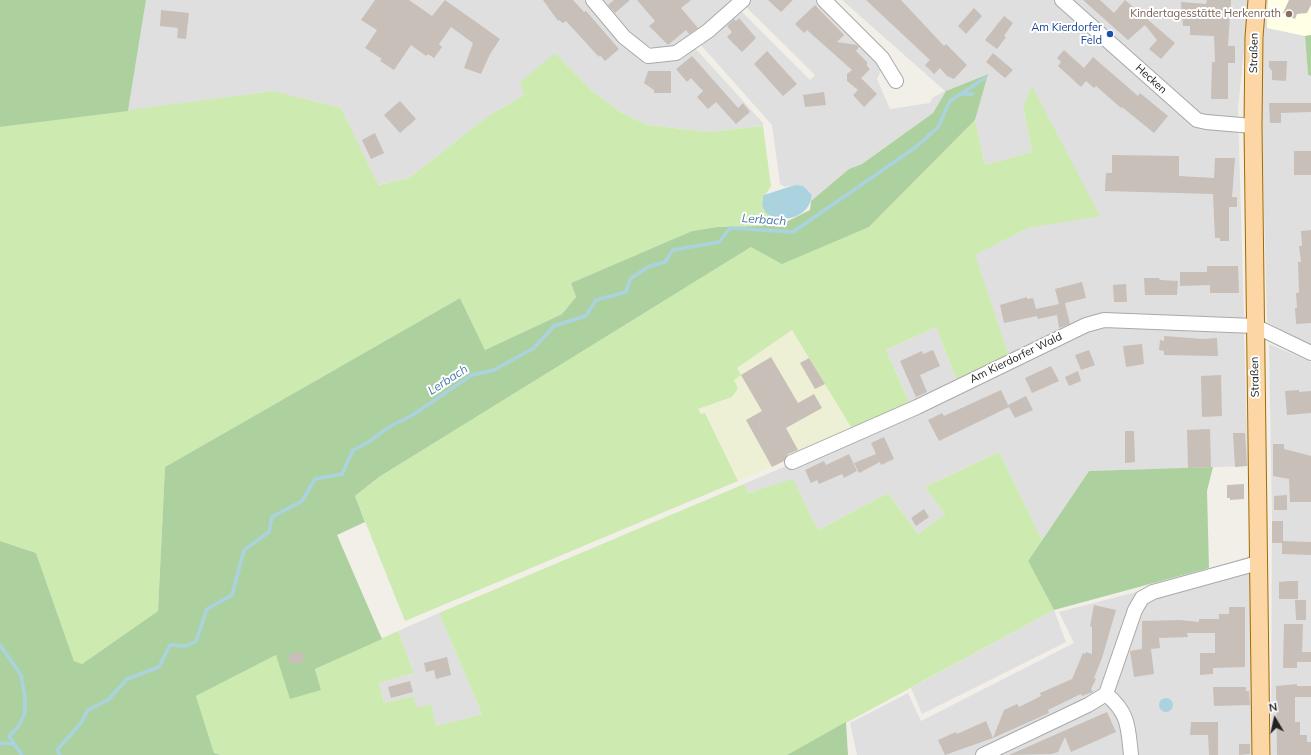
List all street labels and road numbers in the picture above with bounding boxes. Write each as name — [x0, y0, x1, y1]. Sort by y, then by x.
street label: Straßen — [1247, 33, 1261, 73]
street label: Hecken — [1133, 61, 1169, 97]
street label: Am Kierdorfer Wald — [968, 330, 1064, 386]
street label: Straßen — [1248, 357, 1262, 397]

